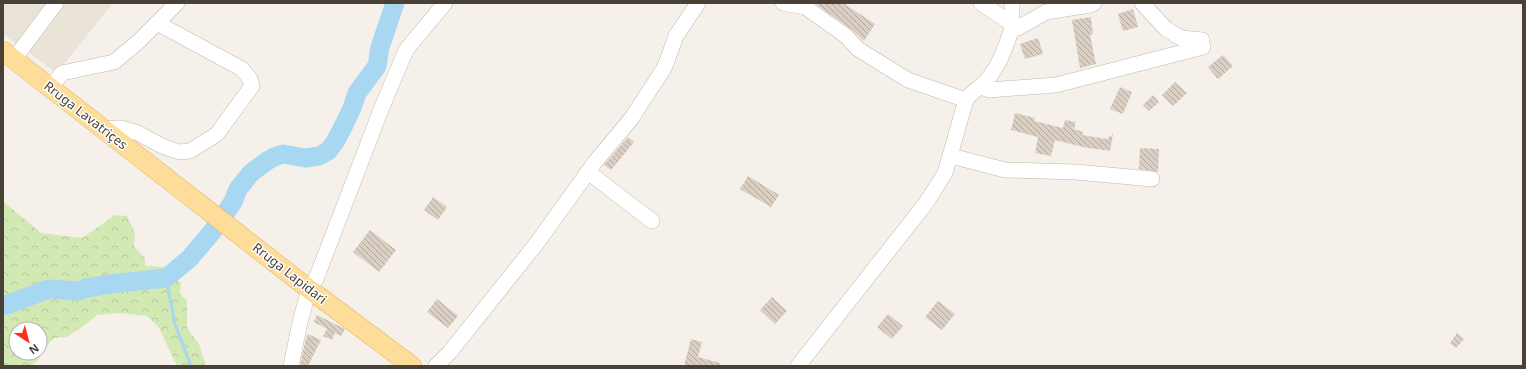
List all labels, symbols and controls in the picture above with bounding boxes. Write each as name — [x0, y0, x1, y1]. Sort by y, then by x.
street label: Rruga Lavatriçes — [41, 77, 131, 153]
street label: Rruga Lapidari — [249, 238, 331, 308]
north arrow — [8, 321, 48, 361]
text: N — [26, 341, 42, 358]

